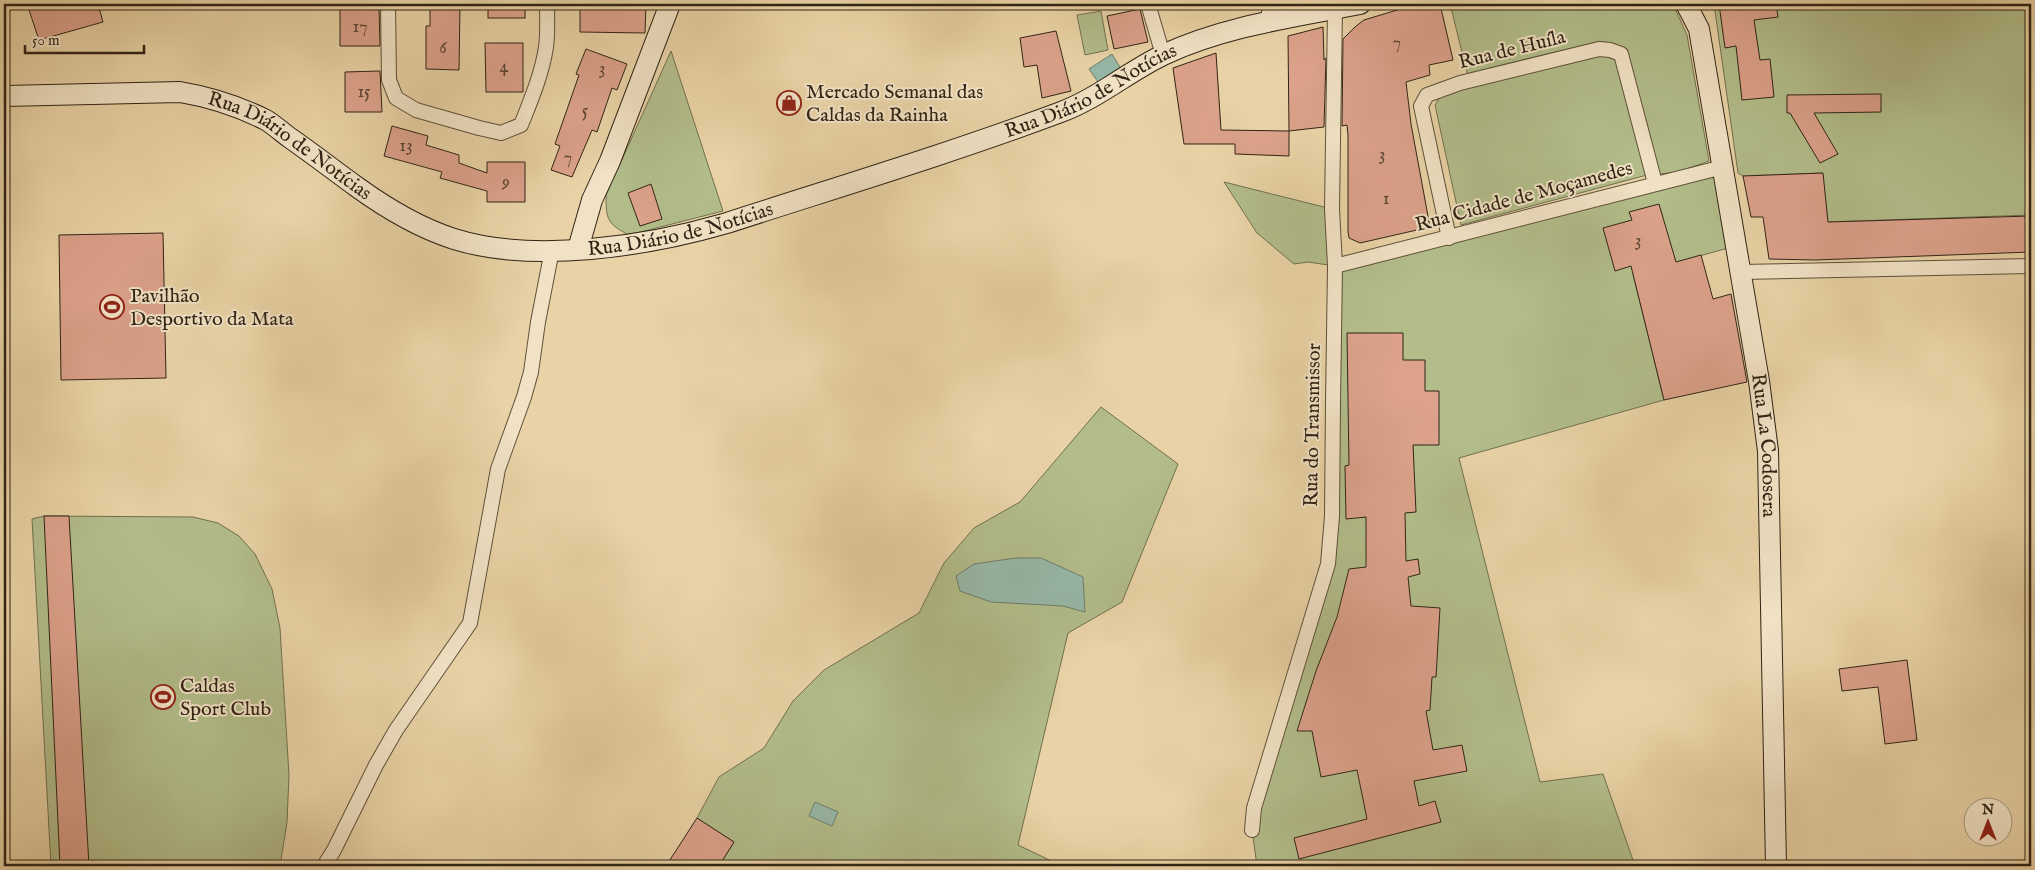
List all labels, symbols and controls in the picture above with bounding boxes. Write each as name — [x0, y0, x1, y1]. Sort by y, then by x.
house number: 17 — [352, 16, 368, 39]
scale bar — [25, 22, 144, 54]
street label: Rua de Huíla — [1456, 25, 1568, 75]
text: 50 m — [32, 31, 60, 50]
house number: 7 — [1393, 32, 1401, 55]
house number: 6 — [439, 37, 447, 60]
street label: Rua Diário de Notícias — [1001, 38, 1181, 144]
house number: 4 — [500, 56, 509, 79]
house number: 3 — [599, 58, 605, 81]
place label: Mercado Semanal das Caldas da Rainha — [806, 80, 983, 128]
house number: 15 — [357, 81, 371, 104]
street label: Rua Diário de Notícias — [205, 86, 376, 206]
shop icon: Mercado Semanal das Caldas da Rainha — [776, 90, 802, 116]
house number: 5 — [582, 100, 589, 123]
house number: 13 — [399, 135, 413, 158]
house number: 3 — [1379, 144, 1385, 167]
house number: 7 — [564, 147, 572, 170]
street label: Rua Cidade de Moçamedes — [1413, 156, 1635, 238]
house number: 9 — [501, 171, 510, 194]
house number: 1 — [1383, 188, 1389, 211]
street label: Rua Diário de Notícias — [586, 196, 776, 262]
house number: 3 — [1635, 230, 1641, 253]
place label: Pavilhão Desportivo da Mata — [130, 284, 294, 332]
sports icon: Pavilhão Desportivo da Mata — [99, 294, 125, 320]
street label: Rua do Transmissor — [1299, 342, 1327, 507]
street label: Rua La Codosera — [1746, 372, 1782, 518]
place label: Caldas Sport Club — [180, 674, 271, 722]
sports icon: Caldas Sport Club — [150, 684, 176, 710]
north arrow — [1962, 798, 2012, 848]
text: N — [1981, 801, 1994, 819]

